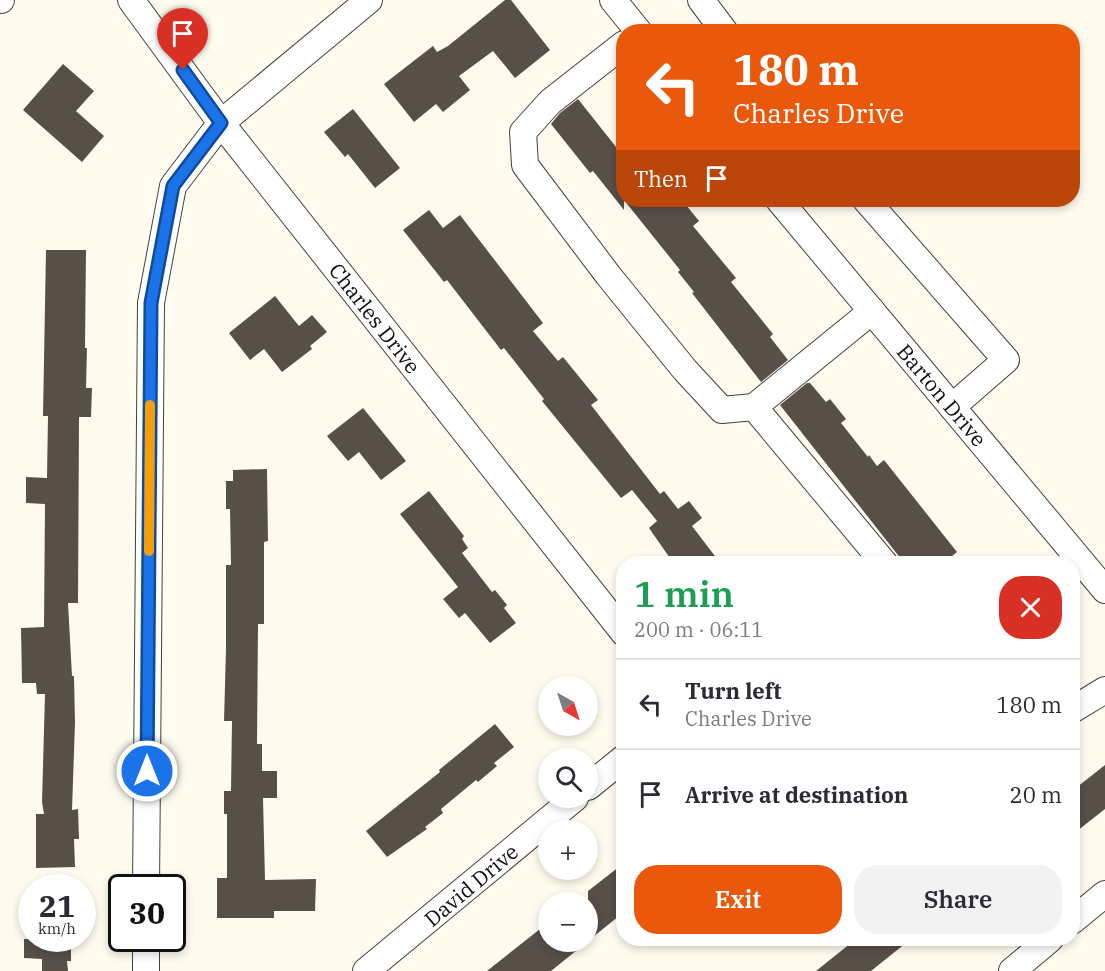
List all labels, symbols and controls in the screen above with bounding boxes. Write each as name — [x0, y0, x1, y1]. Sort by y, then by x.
pin — [157, 8, 208, 70]
icon: arrive — [166, 17, 199, 50]
text: 180 m — [733, 42, 859, 97]
icon: left — [634, 48, 712, 126]
text: Charles Drive — [733, 95, 904, 130]
icon: arrive — [700, 162, 733, 195]
text: Then — [634, 164, 688, 193]
street label: Charles Drive — [323, 257, 427, 379]
street label: Barton Drive — [891, 338, 993, 452]
text: 1 min — [634, 570, 734, 617]
button: close — [999, 576, 1062, 639]
text: 200 m · 06:11 — [634, 616, 763, 643]
north arrow — [538, 676, 598, 736]
map controls — [538, 676, 598, 952]
text: Turn left — [685, 676, 781, 705]
icon: left — [634, 688, 667, 721]
text: 180 m — [996, 690, 1062, 719]
text: Charles Drive — [685, 705, 812, 732]
position arrow — [115, 739, 179, 803]
button: search — [538, 748, 598, 808]
icon: arrive — [634, 778, 667, 811]
text: Arrive at destination — [685, 780, 908, 809]
text: 20 m — [1010, 780, 1062, 809]
button: + — [538, 820, 598, 880]
street label: David Drive — [418, 837, 524, 933]
button: Exit — [634, 865, 842, 934]
button: Share — [854, 865, 1062, 934]
speed limit sign: 30 — [108, 874, 186, 952]
text: 21 — [39, 886, 75, 925]
button: − — [538, 892, 598, 952]
text: km/h — [38, 919, 76, 938]

